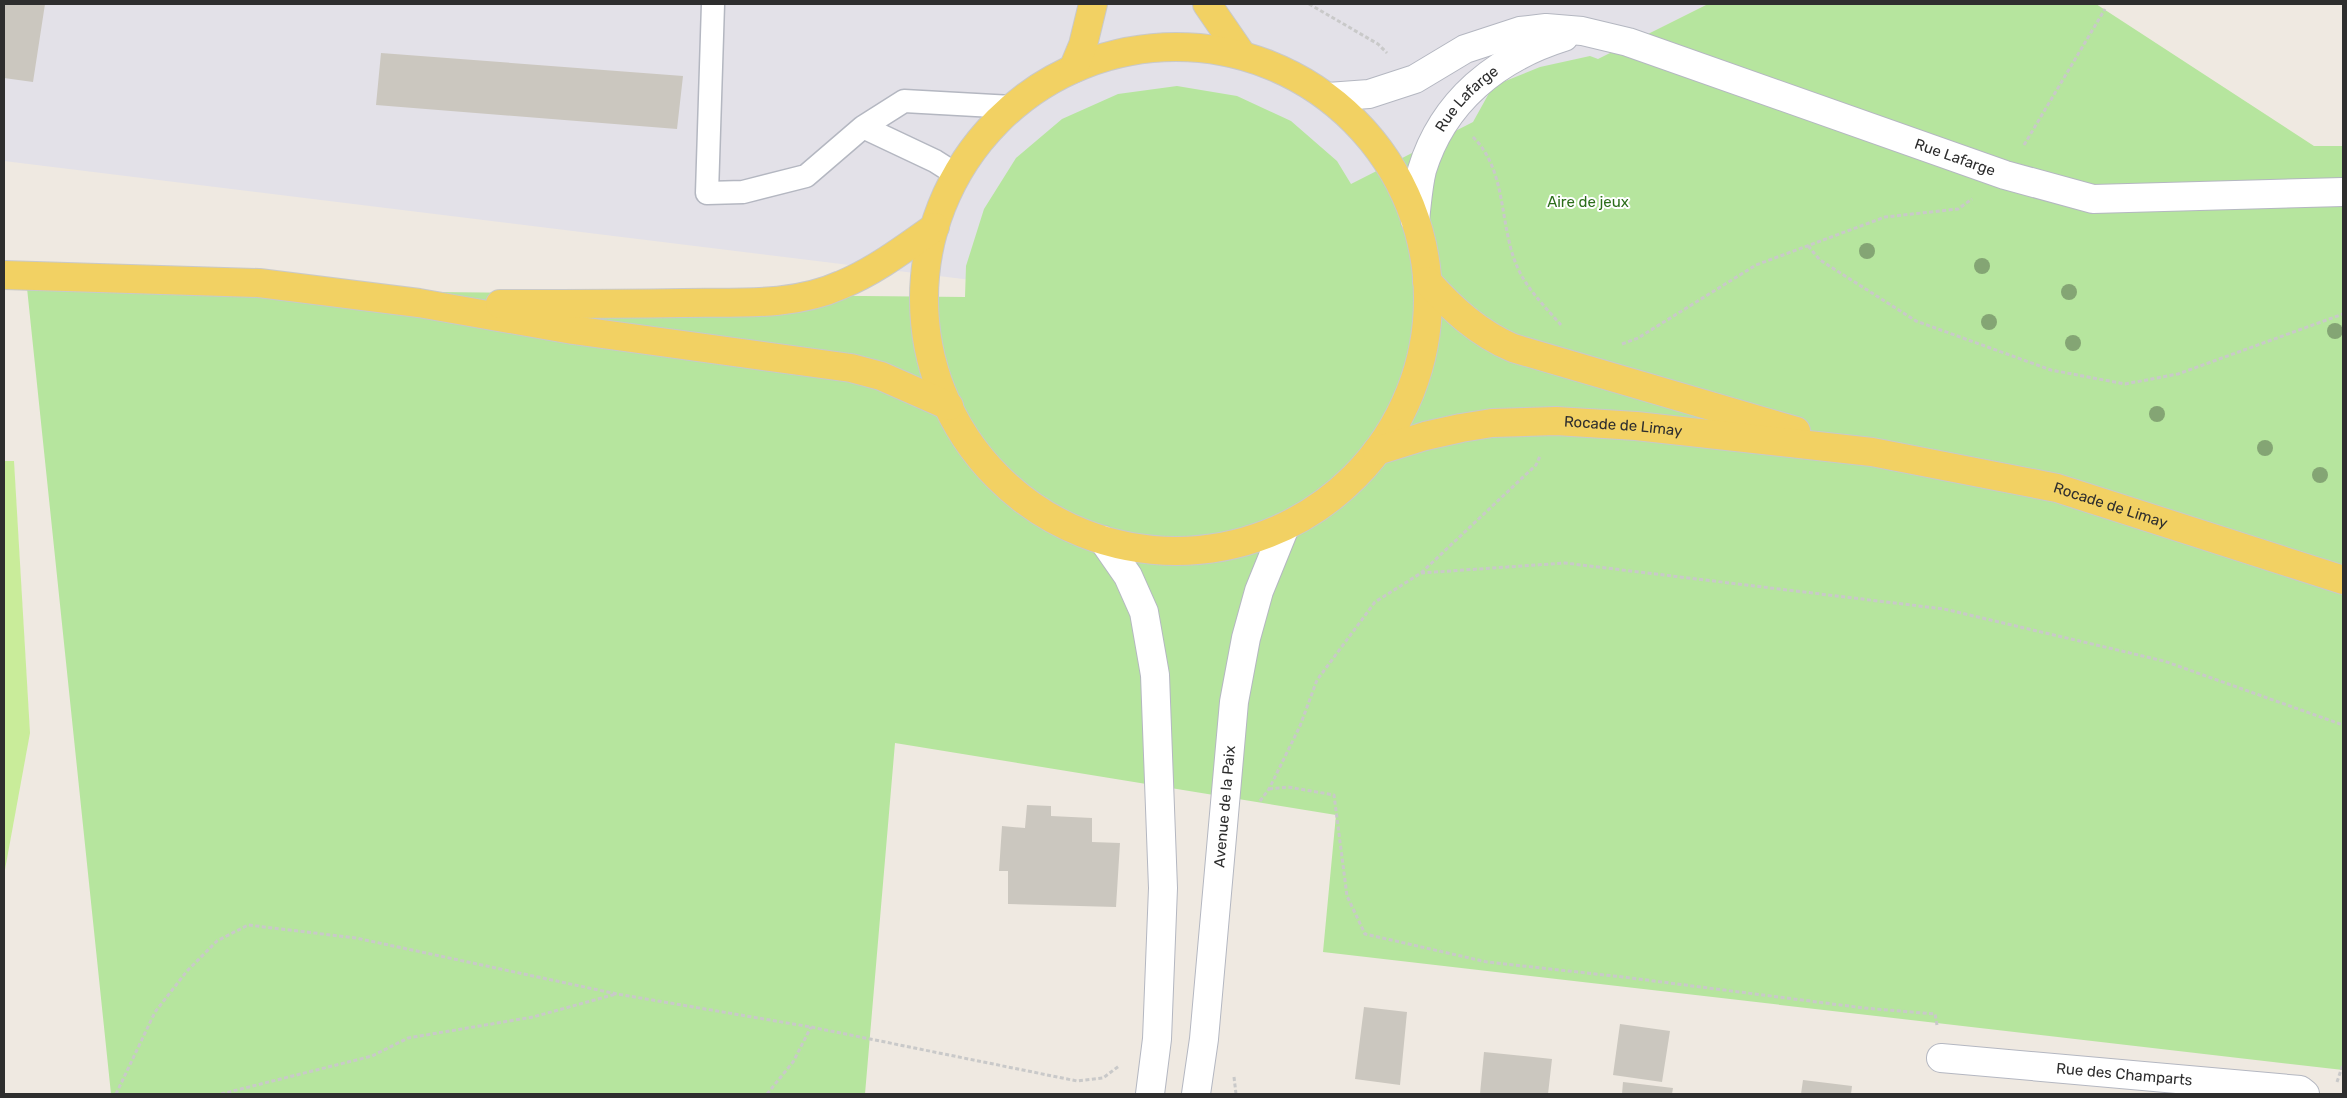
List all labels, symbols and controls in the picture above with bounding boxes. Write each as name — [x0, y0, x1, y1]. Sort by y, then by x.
street label: Rue Lafarge — [1431, 62, 1502, 135]
street label: Rue Lafarge — [1912, 135, 1998, 180]
park label: Aire de jeux — [1547, 193, 1629, 211]
street label: Rocade de Limay — [1563, 413, 1683, 440]
street label: Rocade de Limay — [2051, 478, 2170, 532]
street label: Avenue de la Paix — [1210, 745, 1239, 868]
street label: Rue des Champarts — [2055, 1059, 2194, 1089]

